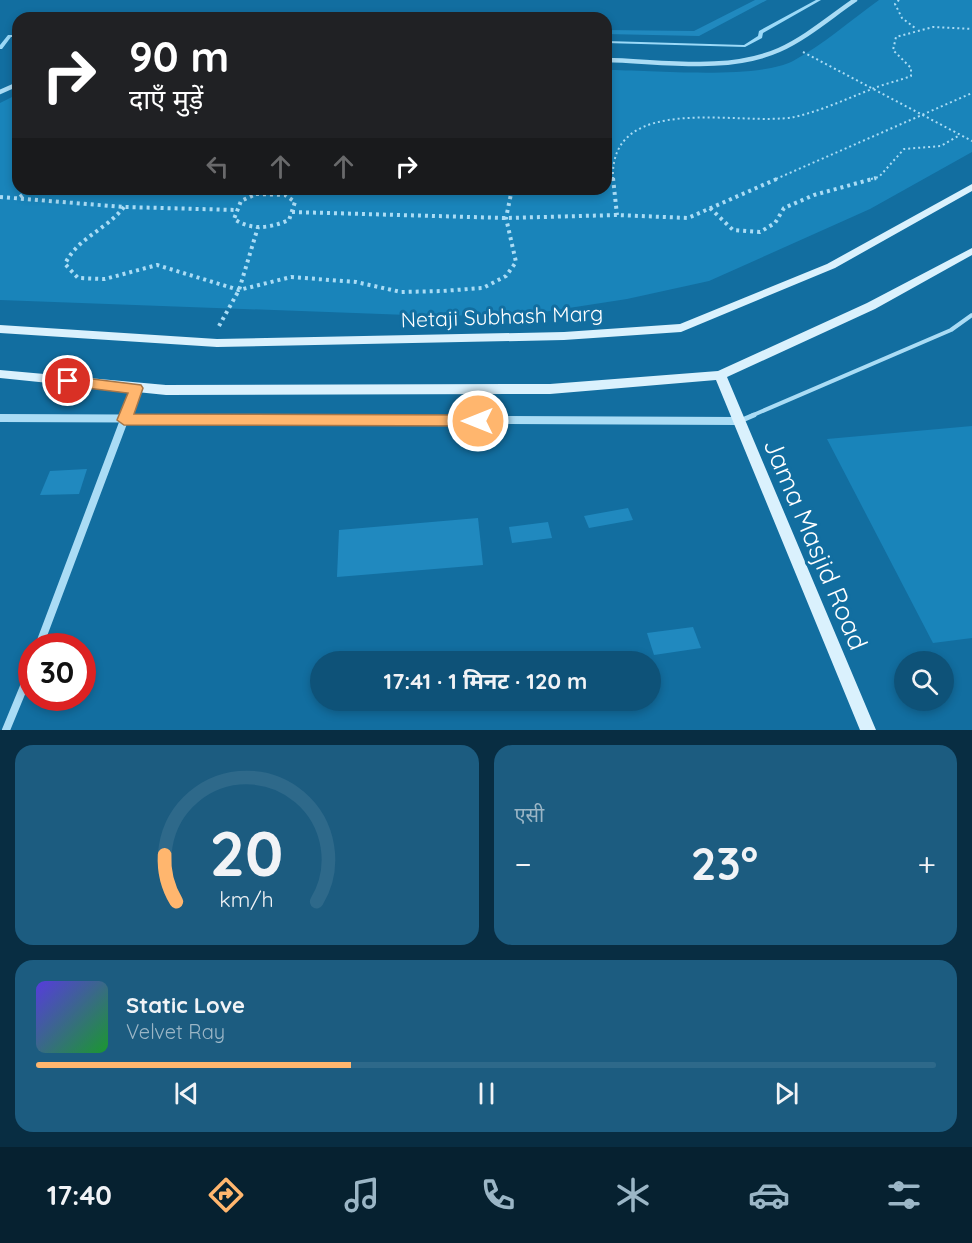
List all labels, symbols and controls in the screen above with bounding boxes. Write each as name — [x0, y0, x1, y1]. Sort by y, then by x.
text: 90 m — [129, 30, 229, 83]
icon: right — [30, 36, 108, 114]
text: दाएँ मुड़ें — [129, 82, 203, 116]
icon: left — [201, 150, 234, 183]
icon: ahead — [264, 150, 297, 183]
icon: ahead — [327, 150, 360, 183]
icon: right — [390, 150, 423, 183]
street label: Netaji Subhash Marg — [400, 299, 604, 333]
pin — [42, 355, 93, 406]
icon: arrive — [51, 364, 84, 397]
position arrow — [446, 389, 510, 453]
street label: Jama Masjid Road — [757, 433, 875, 655]
speed limit sign: 30 — [18, 633, 96, 711]
map controls — [894, 651, 954, 711]
button: search — [894, 651, 954, 711]
text: 17:41 · 1 मिनट · 120 m — [384, 667, 587, 695]
text: एसी — [515, 802, 544, 827]
text: 20 — [210, 814, 284, 892]
text: 23° — [691, 835, 758, 891]
text: − — [515, 843, 532, 884]
text: + — [917, 843, 936, 884]
text: km/h — [220, 886, 274, 912]
text: Static Love — [126, 991, 245, 1019]
text: Velvet Ray — [126, 1019, 225, 1044]
icon: previous — [170, 1077, 203, 1110]
icon: pause — [470, 1077, 503, 1110]
icon: next — [770, 1077, 803, 1110]
icon: directions — [205, 1174, 247, 1216]
icon: music — [341, 1174, 383, 1216]
icon: phone — [477, 1174, 519, 1216]
icon: climate — [612, 1174, 654, 1216]
icon: car — [748, 1174, 790, 1216]
icon: filters — [883, 1174, 925, 1216]
text: 17:40 — [47, 1178, 112, 1212]

